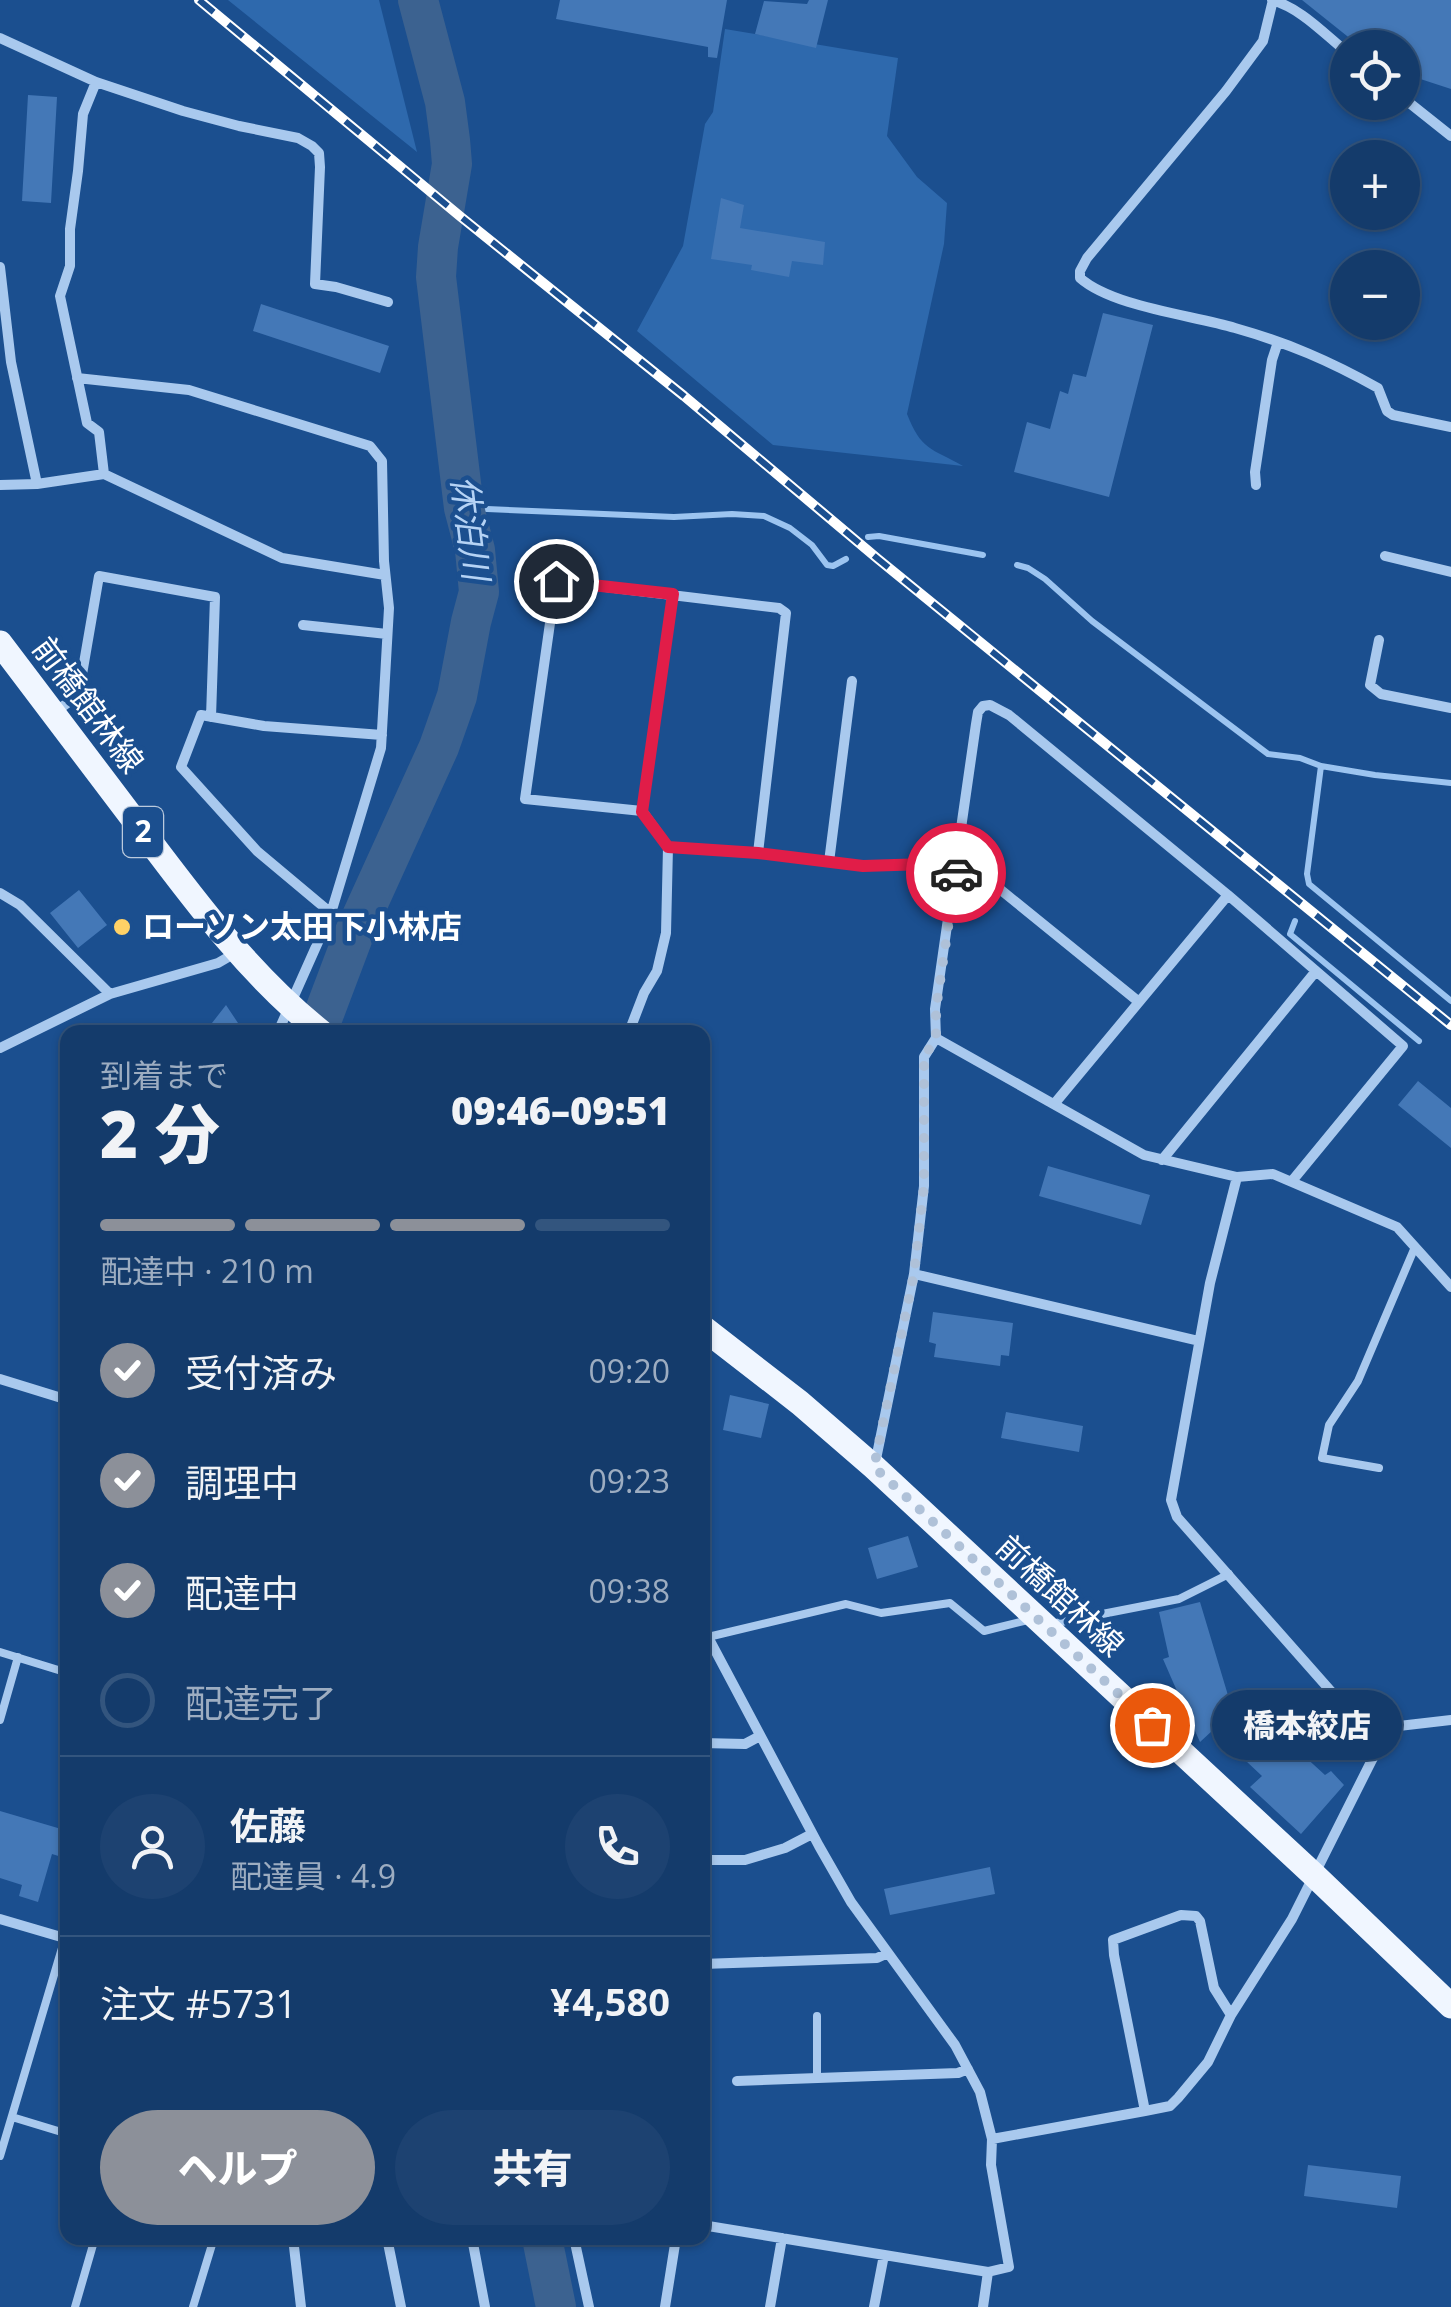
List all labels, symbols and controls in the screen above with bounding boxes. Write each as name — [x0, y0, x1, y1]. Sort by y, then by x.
map controls — [1330, 30, 1420, 340]
button: locate — [1330, 30, 1420, 120]
button: + — [1330, 140, 1420, 230]
button: − — [1330, 250, 1420, 340]
water label: 休泊川 — [442, 473, 502, 587]
pin — [514, 539, 599, 624]
icon: home — [529, 554, 584, 609]
street label: 前橋館林線 — [24, 627, 155, 781]
road number: 2 — [123, 807, 163, 857]
courier — [906, 823, 1006, 923]
icon: car — [929, 846, 984, 901]
place label: ローソン太田下小林店 — [142, 904, 462, 947]
marker: ローソン太田下小林店 — [111, 916, 133, 938]
text: 到着まで — [100, 1053, 228, 1096]
text: 09:46–09:51 — [451, 1084, 670, 1136]
text: 2 分 — [100, 1089, 220, 1177]
text: 配達中 · 210 m — [100, 1249, 314, 1292]
icon: check — [100, 1343, 155, 1398]
text: 受付済み — [185, 1346, 337, 1398]
text: 09:20 — [588, 1349, 670, 1392]
icon: check — [100, 1453, 155, 1508]
text: 調理中 — [185, 1456, 299, 1508]
text: 09:23 — [588, 1459, 670, 1502]
street label: 前橋館林線 — [988, 1525, 1134, 1665]
icon: check — [100, 1563, 155, 1618]
text: 配達中 — [185, 1566, 299, 1618]
text: 09:38 — [588, 1569, 670, 1612]
text: 配達完了 — [185, 1676, 337, 1728]
pin — [1110, 1683, 1195, 1768]
callout: 橋本絞店 — [1212, 1690, 1402, 1760]
icon: bag — [1125, 1698, 1180, 1753]
text: 橋本絞店 — [1243, 1703, 1371, 1746]
button: person — [100, 1794, 205, 1899]
button: phone — [565, 1794, 670, 1899]
text: 佐藤 — [230, 1799, 306, 1851]
text: 配達員 · 4.9 — [230, 1854, 396, 1897]
text: ¥4,580 — [551, 1975, 670, 2027]
text: 注文 #5731 — [100, 1977, 297, 2029]
button: ヘルプ — [100, 2110, 375, 2225]
button: 共有 — [395, 2110, 670, 2225]

